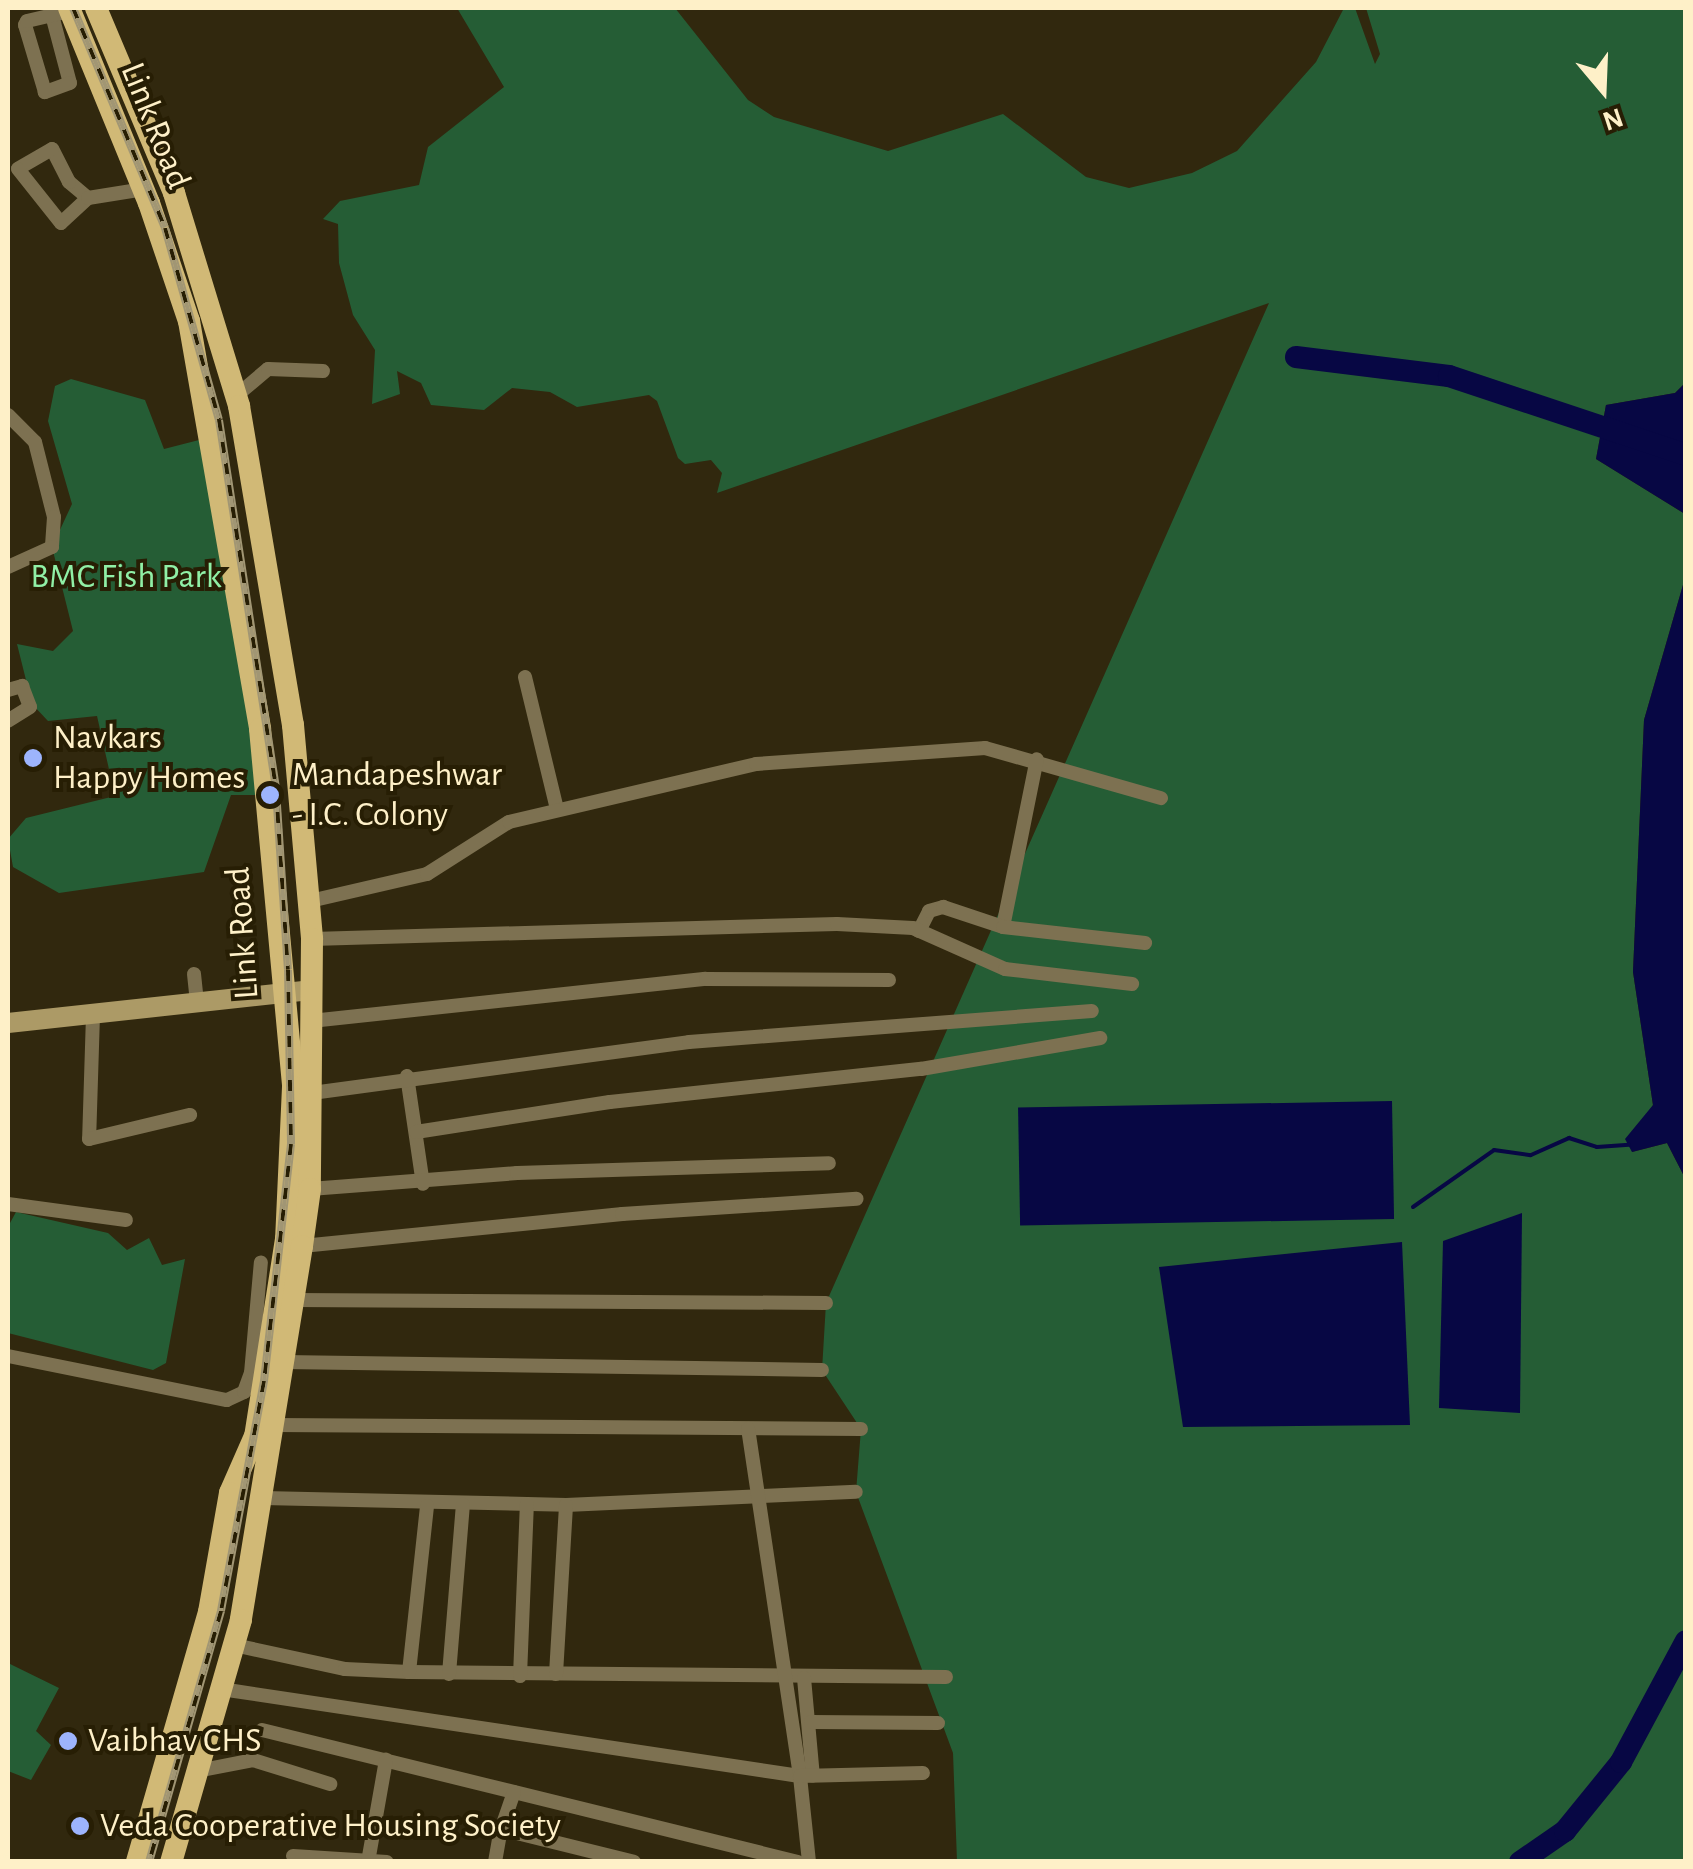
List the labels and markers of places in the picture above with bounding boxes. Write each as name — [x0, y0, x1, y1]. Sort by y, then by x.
place label: Navkars Happy Homes — [53, 717, 245, 799]
marker: Navkars Happy Homes — [22, 747, 44, 769]
place label: Mandapeshwar - I.C. Colony — [292, 754, 502, 836]
marker: Mandapeshwar - I.C. Colony — [257, 782, 283, 808]
place label: Vaibhav CHS — [88, 1720, 262, 1762]
marker: Vaibhav CHS — [57, 1730, 79, 1752]
place label: Veda Cooperative Housing Society — [100, 1805, 561, 1847]
marker: Veda Cooperative Housing Society — [69, 1815, 91, 1837]

